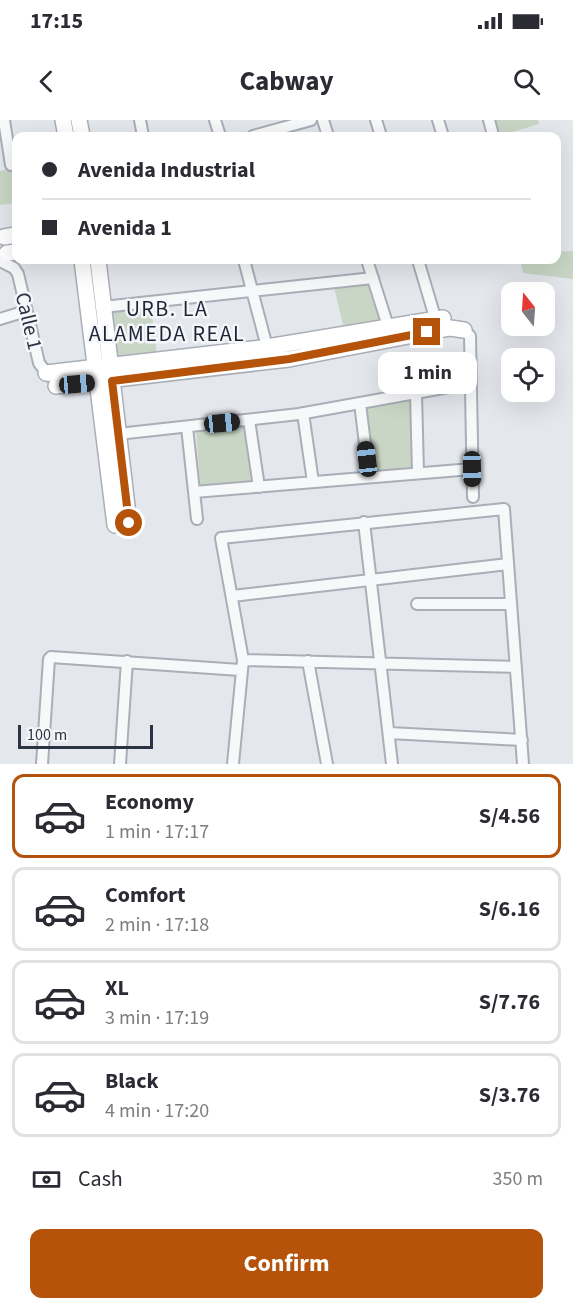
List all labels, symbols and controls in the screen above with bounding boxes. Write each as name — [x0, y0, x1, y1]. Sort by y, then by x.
text: 17:15 — [30, 5, 83, 37]
text: Cabway — [239, 62, 334, 101]
icon: back — [30, 65, 63, 98]
icon: search — [510, 65, 543, 98]
text: Avenida Industrial — [78, 154, 255, 186]
text: Avenida 1 — [78, 212, 172, 244]
north arrow — [501, 282, 555, 336]
map controls — [501, 282, 555, 402]
street label: Calle 1 — [8, 289, 50, 353]
district label: URB. LA ALAMEDA REAL — [89, 293, 245, 350]
route end — [413, 318, 440, 345]
button: locate — [501, 348, 555, 402]
callout: 1 min — [378, 353, 476, 395]
text: 1 min — [403, 359, 452, 387]
car — [58, 373, 96, 395]
car — [203, 412, 241, 434]
car — [356, 440, 378, 478]
car — [463, 451, 481, 487]
route start — [115, 509, 142, 536]
scale bar — [18, 722, 153, 750]
text: 100 m — [27, 724, 67, 746]
text: Economy — [105, 786, 194, 818]
icon: car — [33, 789, 87, 843]
text: S/4.56 — [479, 800, 540, 832]
text: 1 min · 17:17 — [105, 818, 209, 846]
text: Comfort — [105, 879, 186, 911]
icon: car — [33, 882, 87, 936]
text: S/6.16 — [479, 893, 540, 925]
text: 2 min · 17:18 — [105, 911, 209, 939]
text: XL — [105, 972, 129, 1004]
icon: car — [33, 975, 87, 1029]
text: S/7.76 — [479, 986, 540, 1018]
text: 3 min · 17:19 — [105, 1004, 209, 1032]
text: Black — [105, 1065, 159, 1097]
icon: car — [33, 1068, 87, 1122]
text: S/3.76 — [479, 1079, 540, 1111]
text: 4 min · 17:20 — [105, 1097, 209, 1125]
icon: cash — [30, 1163, 63, 1196]
text: Cash — [78, 1163, 123, 1195]
text: 350 m — [493, 1165, 543, 1193]
button: Confirm — [30, 1229, 543, 1298]

